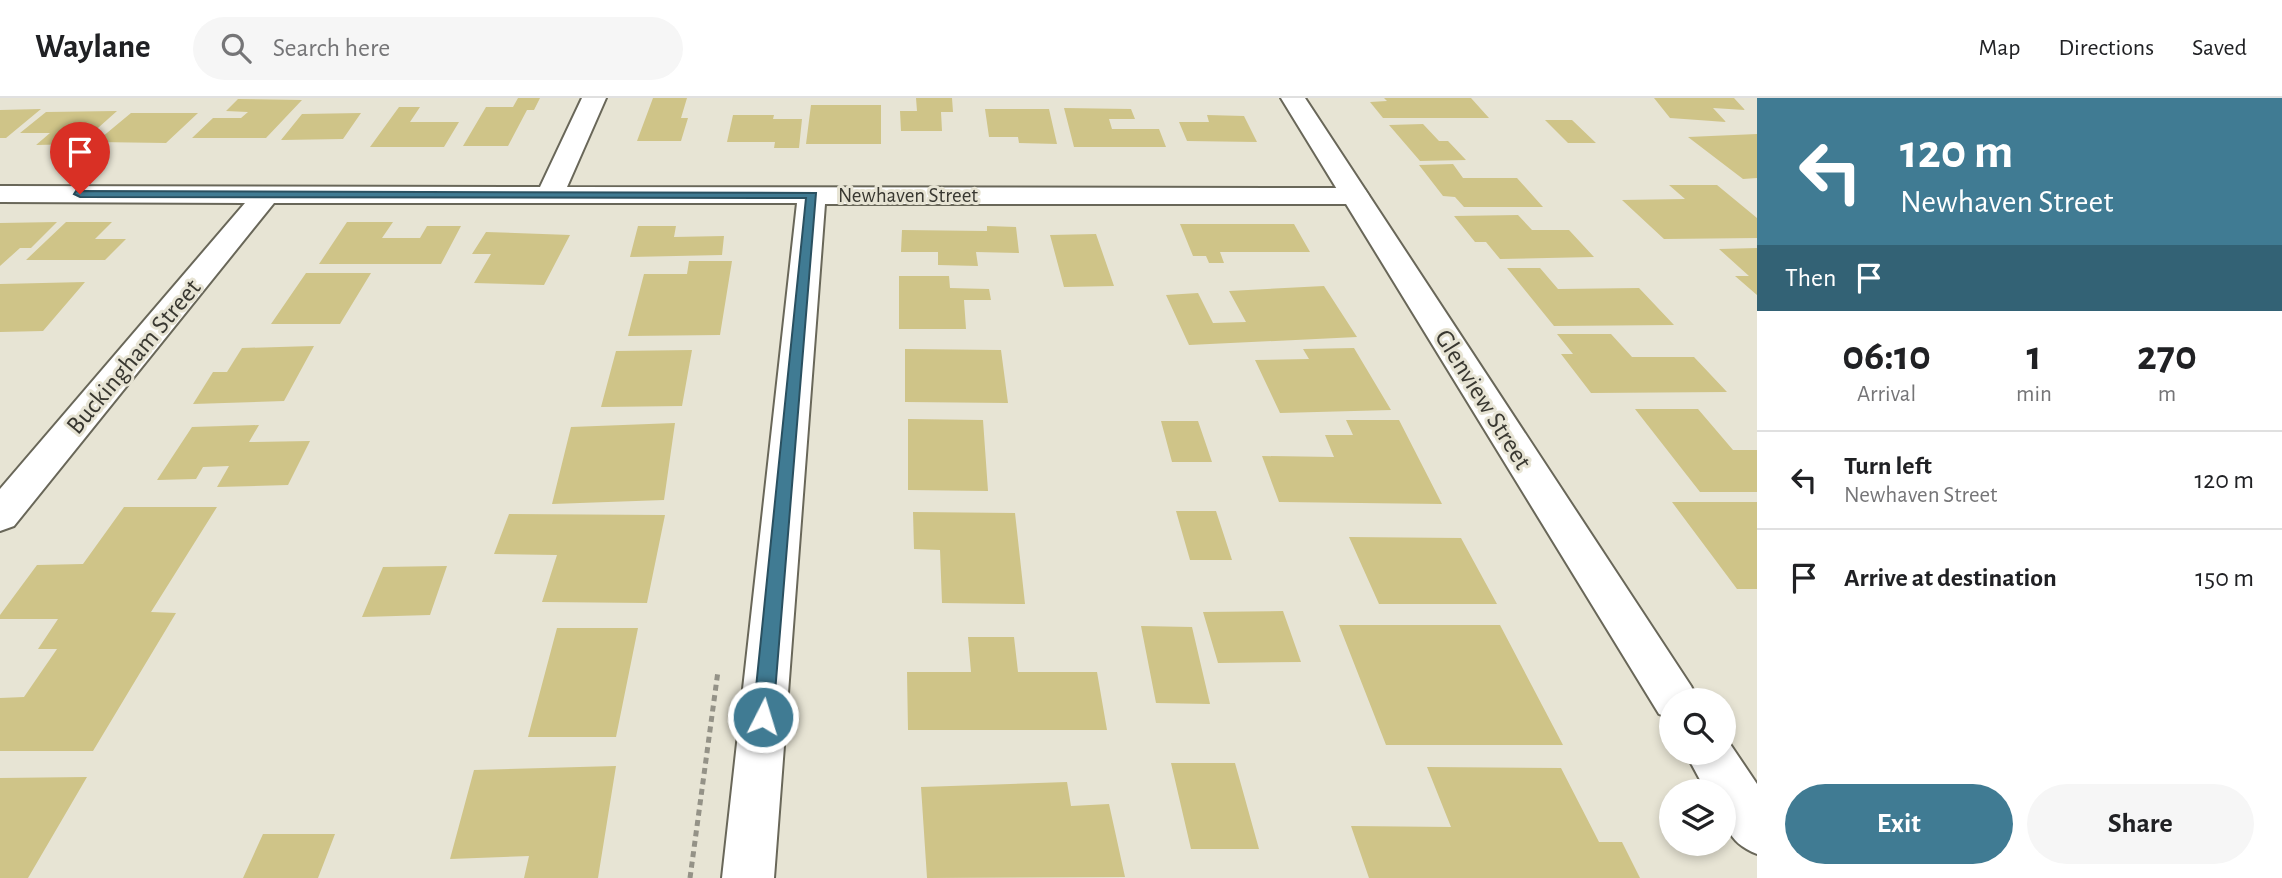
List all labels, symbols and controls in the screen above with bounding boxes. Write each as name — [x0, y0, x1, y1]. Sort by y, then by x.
search box — [193, 17, 683, 80]
icon: search — [217, 29, 255, 67]
text: Waylane — [35, 31, 151, 64]
text: Search here — [273, 35, 390, 61]
text: Map — [1978, 36, 2020, 60]
text: Directions — [2058, 36, 2154, 60]
text: Saved — [2192, 36, 2247, 60]
pin — [50, 122, 110, 194]
icon: left — [1785, 126, 1876, 217]
text: 120 m — [1900, 128, 2013, 177]
icon: arrive — [61, 133, 99, 171]
street label: Newhaven Street — [838, 185, 978, 206]
text: Newhaven Street — [1900, 186, 2114, 218]
icon: arrive — [1850, 259, 1888, 297]
text: Then — [1785, 265, 1836, 291]
street label: Buckingham Street — [62, 274, 206, 439]
street label: Glenview Street — [1430, 325, 1536, 474]
text: 06:10 — [1842, 335, 1931, 377]
text: 1 — [2026, 335, 2042, 377]
text: 270 — [2137, 335, 2197, 377]
text: Arrival — [1857, 383, 1916, 406]
text: min — [2016, 383, 2052, 406]
text: m — [2158, 383, 2176, 406]
text: Turn left — [1844, 453, 1932, 479]
icon: left — [1785, 461, 1823, 499]
text: 120 m — [2194, 467, 2254, 493]
text: Newhaven Street — [1844, 484, 1997, 507]
icon: arrive — [1785, 559, 1823, 597]
text: Arrive at destination — [1844, 565, 2057, 591]
text: 150 m — [2195, 565, 2254, 591]
position arrow — [726, 680, 800, 754]
map controls — [1659, 688, 1736, 856]
button: search — [1659, 688, 1736, 765]
button: layers — [1659, 779, 1736, 856]
button: Exit — [1785, 784, 2013, 864]
button: Share — [2027, 784, 2254, 864]

